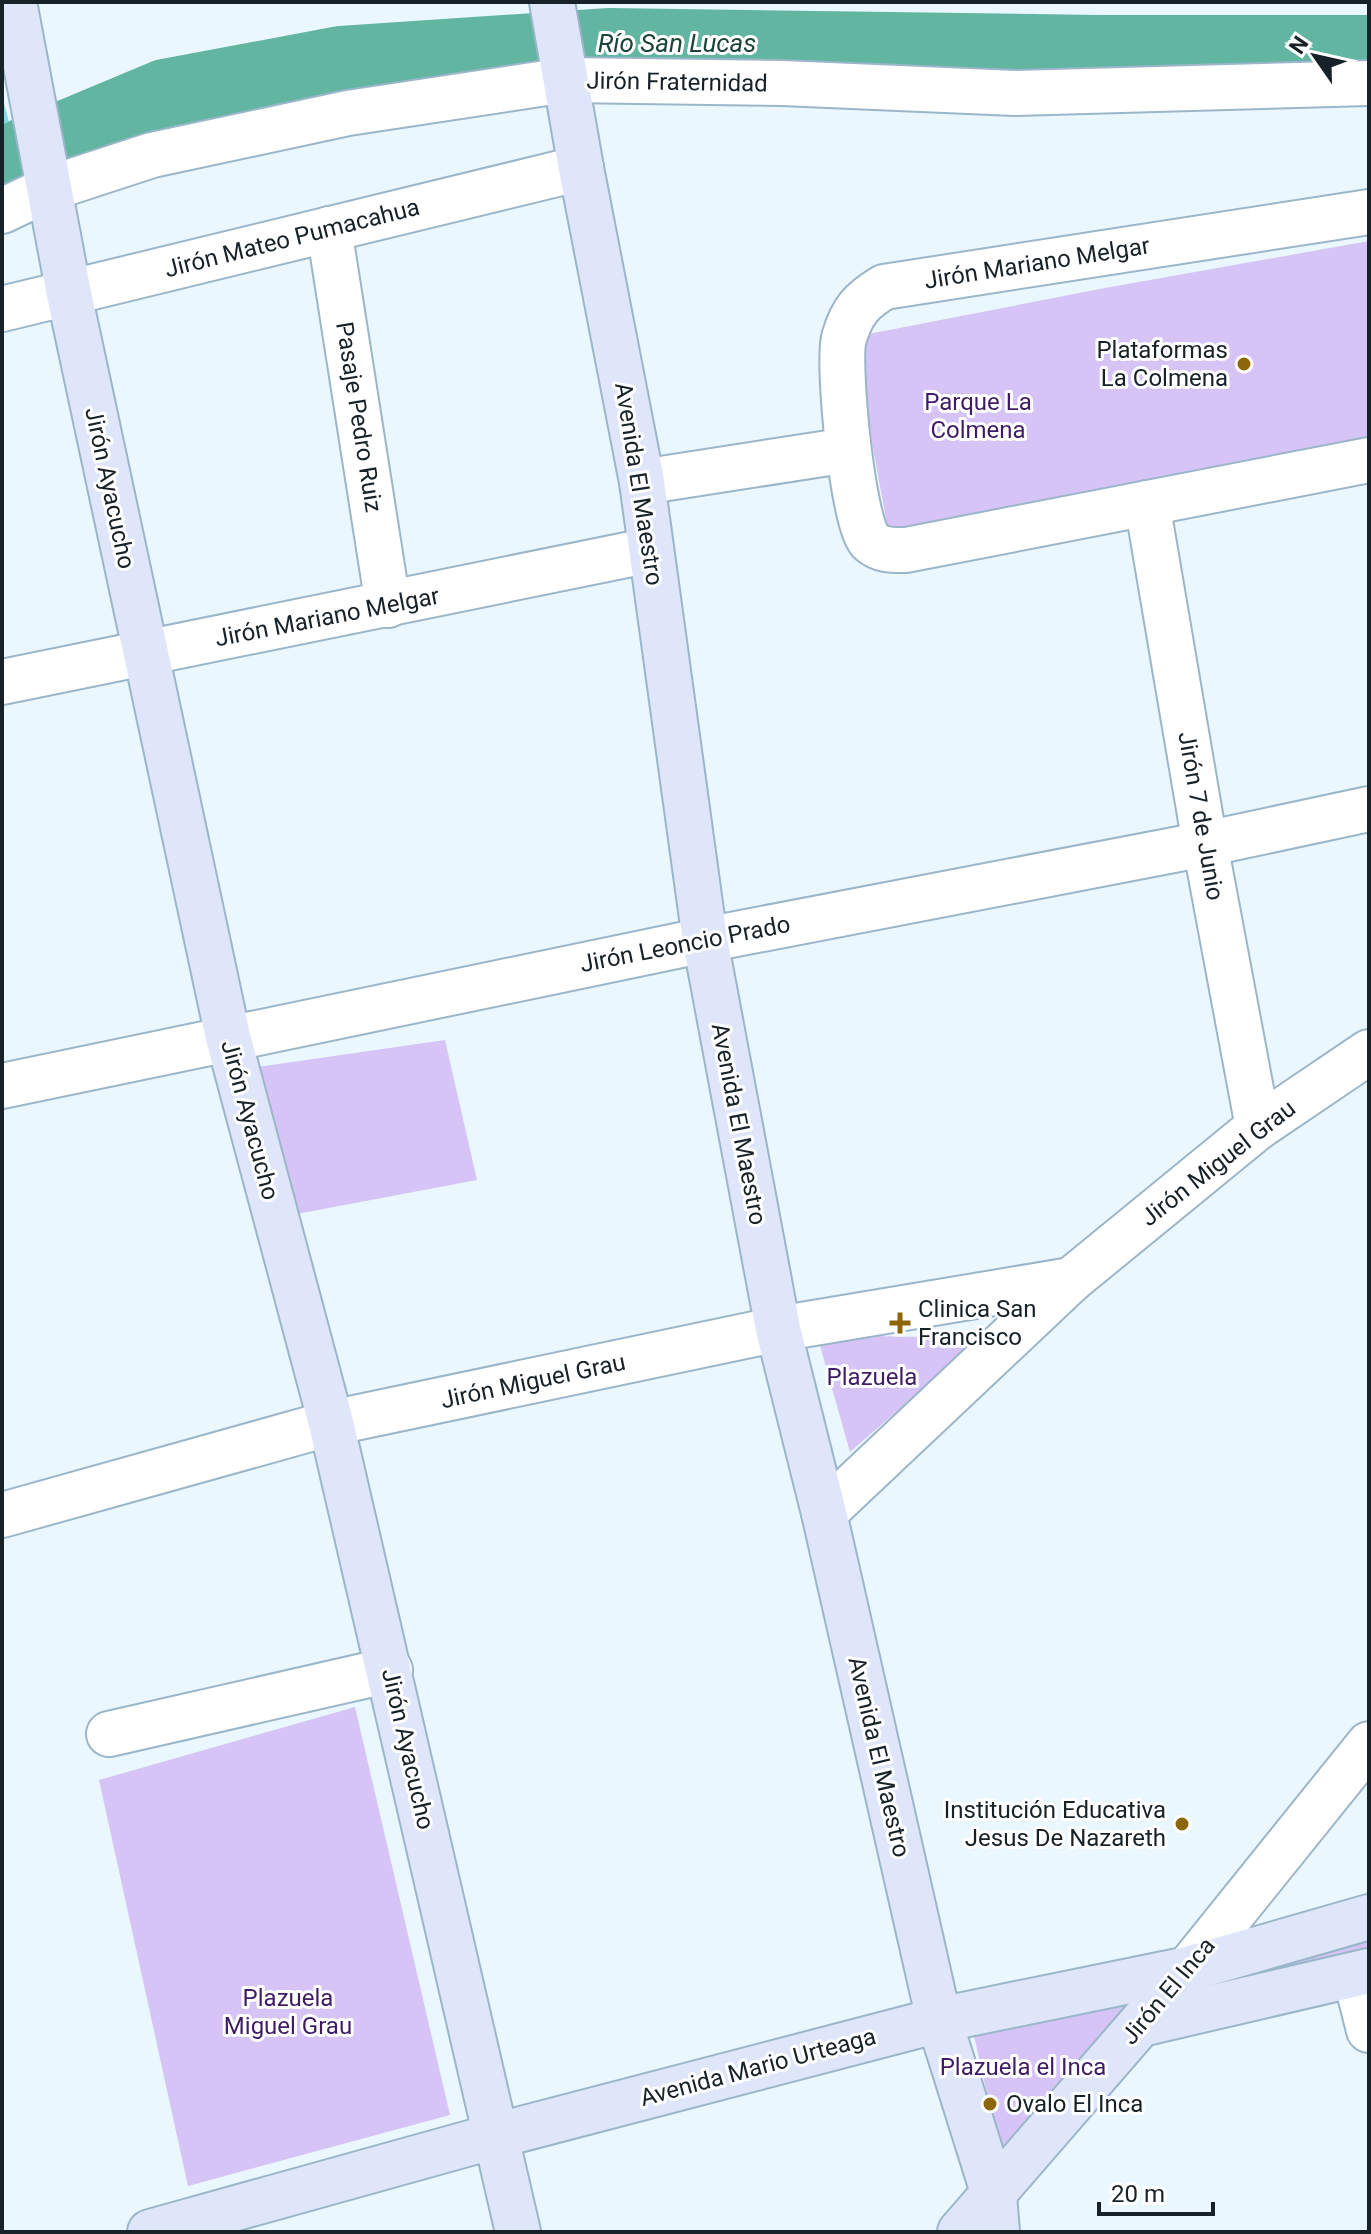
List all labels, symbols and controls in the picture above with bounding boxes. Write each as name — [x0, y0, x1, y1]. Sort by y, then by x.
north arrow — [1275, 16, 1355, 96]
water label: Río San Lucas — [598, 28, 756, 58]
text: N — [1284, 32, 1314, 59]
street label: Jirón Fraternidad — [586, 66, 768, 98]
street label: Jirón Mateo Pumacahua — [162, 193, 422, 283]
street label: Jirón Mariano Melgar — [922, 231, 1152, 295]
street label: Pasaje Pedro Ruiz — [330, 320, 388, 514]
place label: Plataformas La Colmena — [1096, 336, 1228, 392]
marker: Plataformas La Colmena — [1235, 355, 1253, 373]
street label: Avenida El Maestro — [609, 381, 669, 587]
park label: Parque La Colmena — [924, 388, 1032, 444]
street label: Jirón Ayacucho — [79, 405, 141, 571]
street label: Jirón Mariano Melgar — [212, 582, 442, 652]
street label: Jirón 7 de Junio — [1172, 729, 1230, 903]
street label: Jirón Leoncio Prado — [577, 910, 793, 978]
street label: Avenida El Maestro — [706, 1021, 772, 1227]
street label: Jirón Ayacucho — [215, 1037, 285, 1203]
street label: Jirón Miguel Grau — [1135, 1094, 1301, 1232]
place label: Clinica San Francisco — [918, 1295, 1037, 1351]
marker: Clinica San Francisco — [889, 1312, 911, 1334]
street label: Jirón Miguel Grau — [438, 1348, 628, 1414]
park label: Plazuela — [827, 1363, 917, 1391]
street label: Avenida El Maestro — [842, 1654, 916, 1860]
street label: Jirón Ayacucho — [376, 1666, 440, 1832]
place label: Institución Educativa Jesus De Nazareth — [944, 1796, 1166, 1852]
marker: Institución Educativa Jesus De Nazareth — [1173, 1815, 1191, 1833]
street label: Jirón El Inca — [1115, 1932, 1221, 2050]
park label: Plazuela Miguel Grau — [224, 1984, 352, 2040]
street label: Avenida Mario Urteaga — [637, 2022, 879, 2112]
park label: Plazuela el Inca — [940, 2053, 1106, 2081]
place label: Ovalo El Inca — [1006, 2090, 1143, 2118]
marker: Ovalo El Inca — [981, 2095, 999, 2113]
scale bar — [1099, 2166, 1213, 2216]
text: 20 m — [1111, 2180, 1165, 2208]

